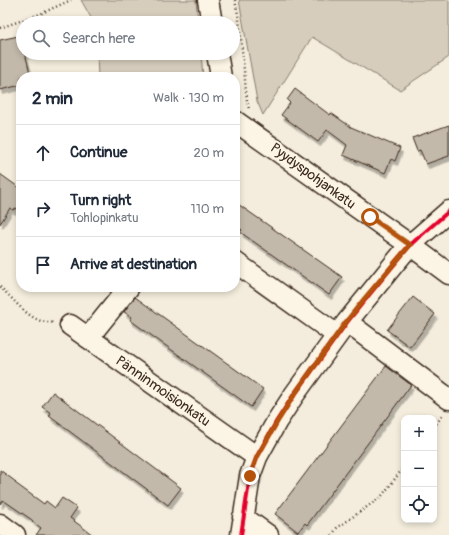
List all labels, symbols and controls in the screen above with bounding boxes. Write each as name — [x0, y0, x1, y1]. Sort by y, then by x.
search box — [16, 16, 240, 60]
icon: search — [30, 27, 52, 49]
text: Search here — [62, 29, 135, 48]
text: 2 min — [32, 88, 73, 109]
text: Walk · 130 m — [153, 90, 224, 106]
street label: Pyydyspohjankatu — [267, 139, 359, 213]
icon: ahead — [32, 142, 54, 164]
text: Continue — [70, 143, 128, 162]
text: 20 m — [193, 145, 224, 161]
text: Turn right — [70, 191, 131, 210]
icon: right — [32, 198, 54, 220]
text: 110 m — [191, 201, 224, 217]
route start — [361, 208, 379, 226]
text: Tohlopinkatu — [70, 210, 138, 226]
icon: arrive — [32, 254, 54, 276]
text: Arrive at destination — [70, 255, 197, 274]
street label: Pänninmoisionkatu — [112, 352, 214, 430]
map controls — [401, 415, 437, 523]
button: + — [401, 415, 437, 451]
button: − — [401, 451, 437, 487]
route end — [241, 467, 259, 485]
button: locate — [401, 487, 437, 523]

